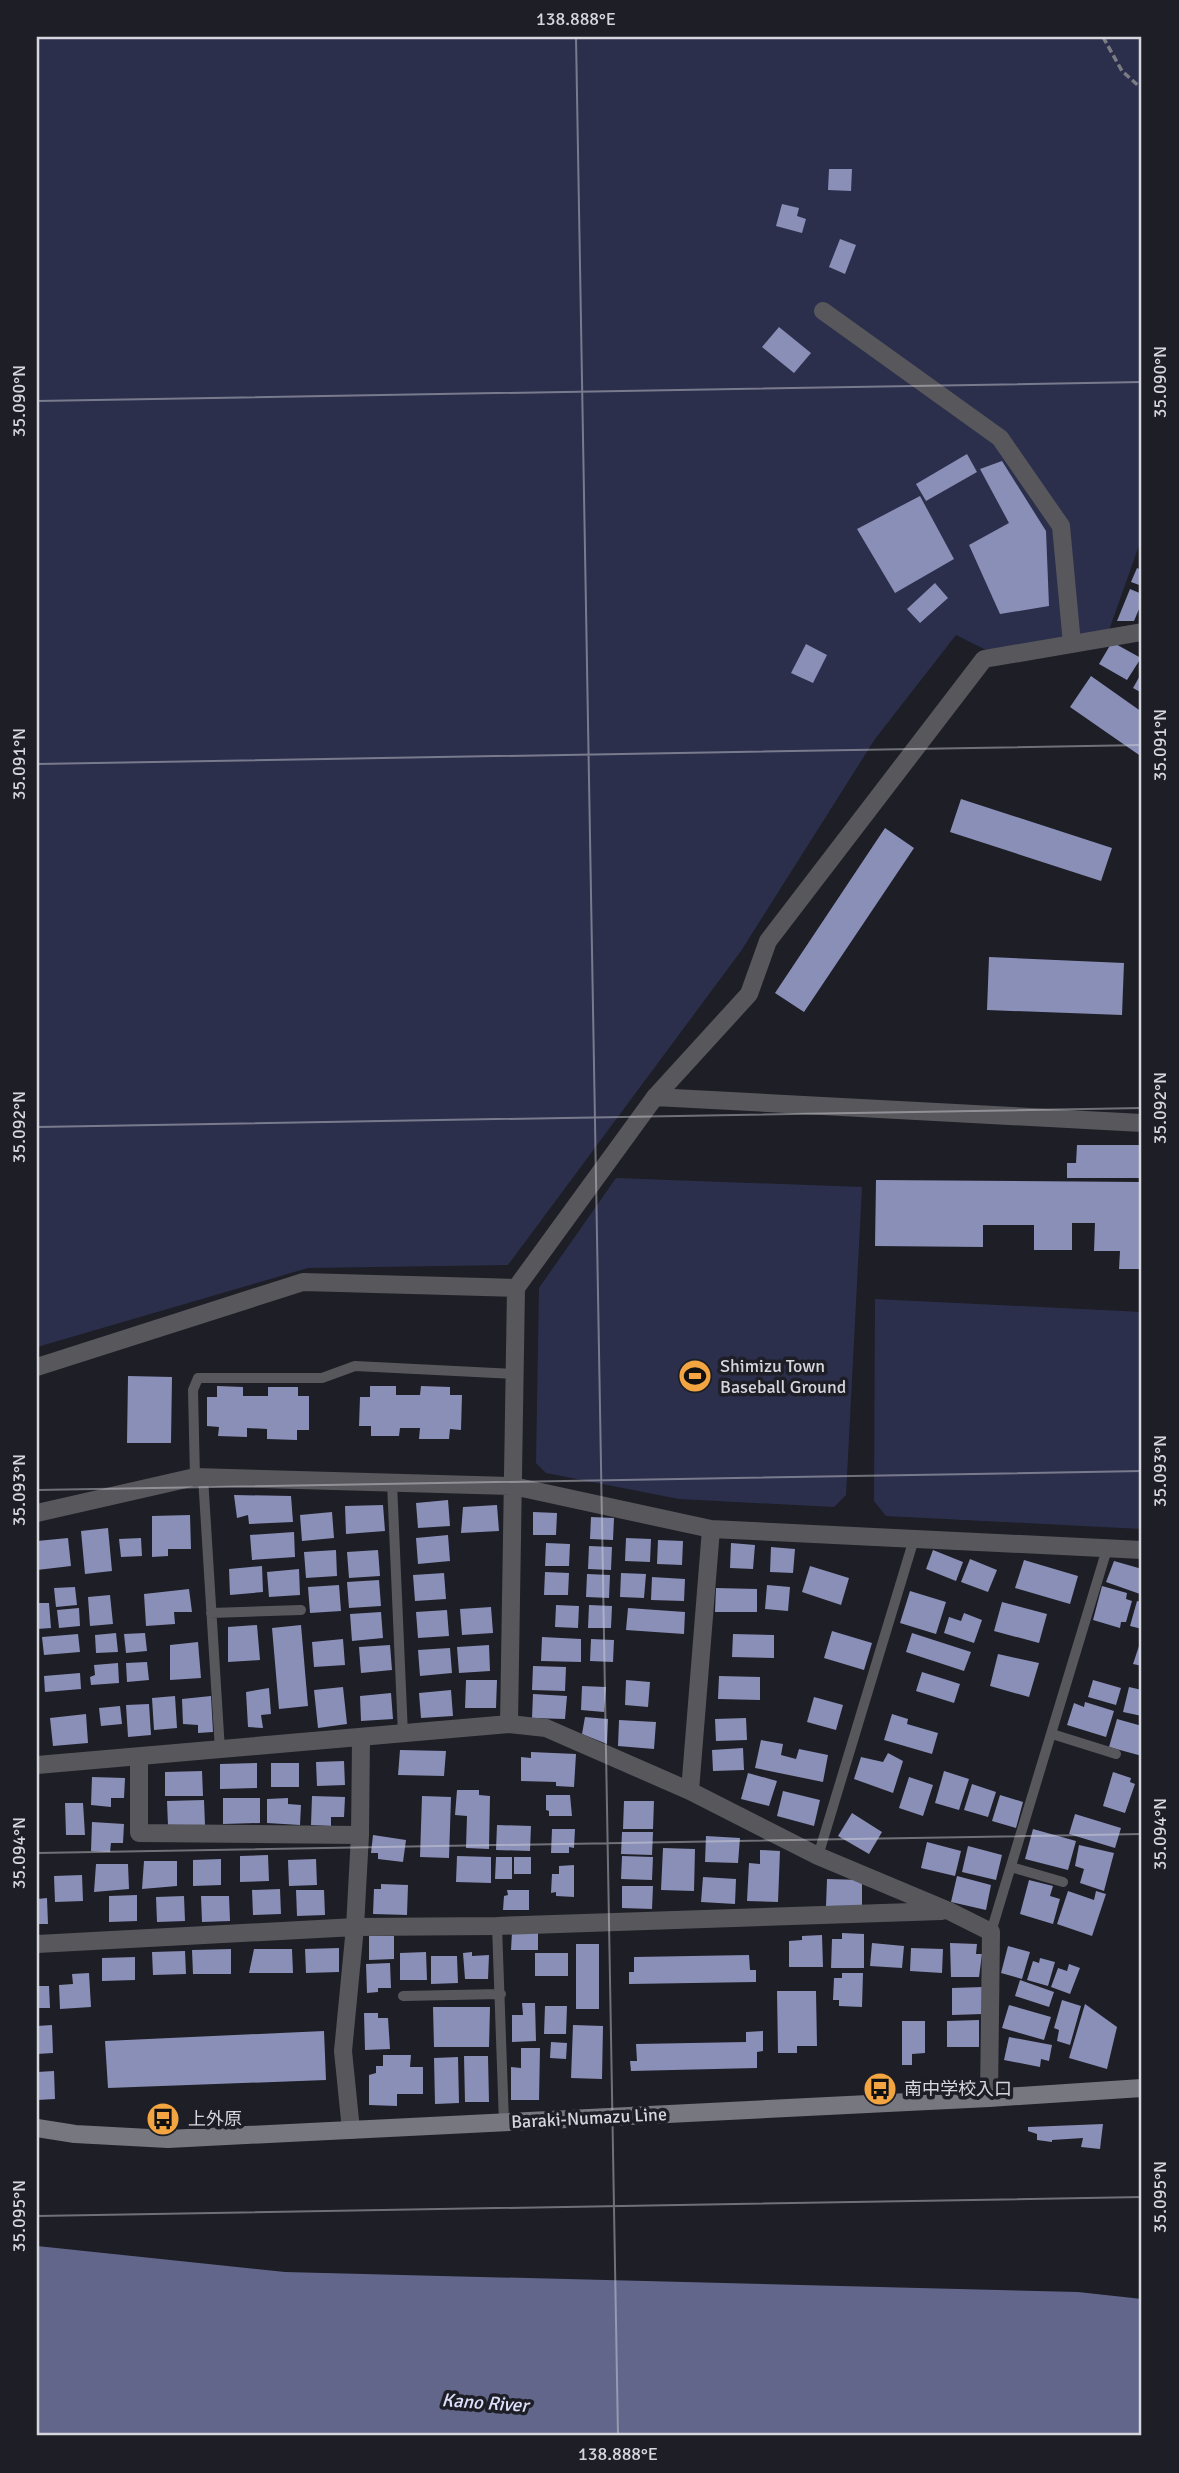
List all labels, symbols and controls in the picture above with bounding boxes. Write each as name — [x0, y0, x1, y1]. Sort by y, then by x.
text: 138.888°E — [536, 8, 616, 30]
text: 35.090°N — [1149, 346, 1171, 418]
text: 35.090°N — [8, 365, 30, 437]
text: 35.091°N — [1149, 709, 1171, 781]
text: 35.091°N — [8, 728, 30, 800]
text: 35.092°N — [1149, 1072, 1171, 1144]
text: 35.092°N — [8, 1091, 30, 1163]
place label: Shimizu Town Baseball Ground — [720, 1355, 846, 1398]
sports icon: Shimizu Town Baseball Ground — [676, 1357, 714, 1395]
text: 35.093°N — [1149, 1435, 1171, 1507]
text: 35.093°N — [8, 1454, 30, 1526]
text: 35.094°N — [1149, 1798, 1171, 1870]
text: 35.094°N — [8, 1817, 30, 1889]
bus stop icon: 南中学校入口 — [861, 2070, 899, 2108]
place label: 南中学校入口 — [904, 2078, 1012, 2100]
bus stop icon: 上外原 — [144, 2100, 182, 2138]
street label: Baraki-Numazu Line — [511, 2103, 667, 2133]
place label: 上外原 — [188, 2108, 242, 2130]
text: 35.095°N — [1149, 2161, 1171, 2233]
text: 35.095°N — [8, 2180, 30, 2252]
water label: Kano River — [441, 2388, 532, 2418]
text: 138.888°E — [578, 2443, 658, 2465]

